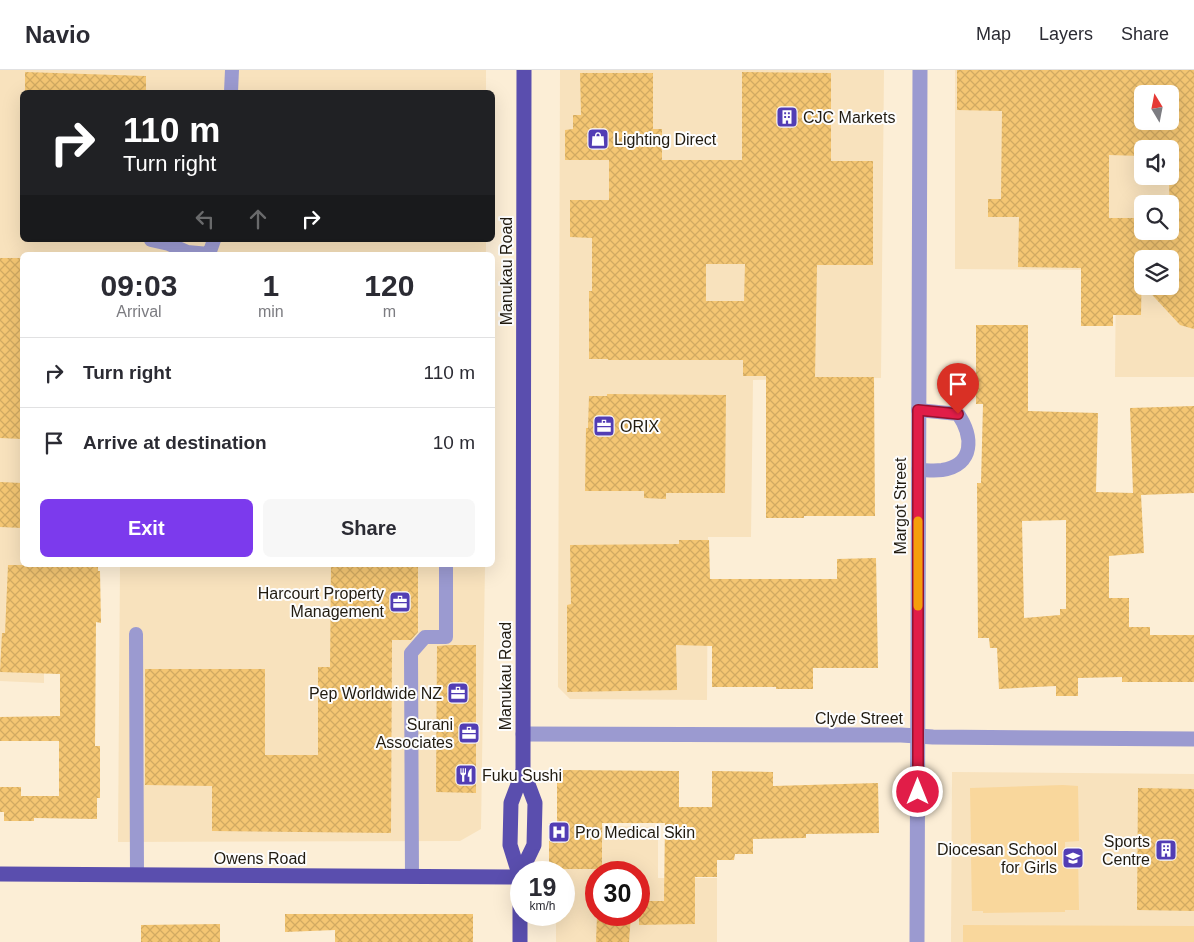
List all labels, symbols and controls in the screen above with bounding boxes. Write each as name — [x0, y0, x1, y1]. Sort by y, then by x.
text: Navio — [25, 21, 90, 48]
text: Map — [976, 24, 1011, 44]
text: Layers — [1039, 24, 1093, 44]
text: Share — [1121, 24, 1169, 44]
north arrow — [1134, 85, 1179, 130]
map controls — [1134, 85, 1179, 295]
building icon: CJC Markets — [775, 105, 799, 129]
place label: CJC Markets — [803, 109, 895, 126]
icon: right — [40, 110, 105, 175]
text: 110 m — [123, 110, 220, 149]
shop icon: Lighting Direct — [586, 127, 610, 151]
place label: Lighting Direct — [614, 131, 717, 148]
button: sound — [1134, 140, 1179, 185]
text: Turn right — [123, 151, 216, 176]
button: search — [1134, 195, 1179, 240]
icon: left — [191, 205, 219, 233]
icon: ahead — [244, 205, 272, 233]
icon: right — [297, 205, 325, 233]
street label: Manukau Road — [498, 217, 515, 325]
button: layers — [1134, 250, 1179, 295]
text: 09:03 — [101, 269, 177, 302]
text: 1 — [262, 269, 279, 302]
text: 120 — [364, 269, 414, 302]
text: Arrival — [116, 303, 162, 320]
text: min — [258, 303, 284, 320]
text: m — [383, 303, 396, 320]
icon: right — [40, 359, 68, 387]
text: Turn right — [83, 362, 171, 383]
text: 110 m — [424, 362, 475, 383]
pin — [937, 363, 979, 414]
icon: arrive — [944, 370, 972, 398]
office icon: ORIX — [592, 414, 616, 438]
place label: ORIX — [620, 418, 659, 435]
icon: arrive — [40, 429, 68, 457]
text: Arrive at destination — [83, 432, 267, 453]
text: 10 m — [433, 432, 475, 453]
street label: Margot Street — [892, 457, 909, 554]
button: Exit — [40, 499, 253, 557]
button: Share — [263, 499, 475, 557]
place label: Harcourt Property Management — [258, 585, 385, 620]
office icon: Harcourt Property Management — [388, 590, 412, 614]
street label: Manukau Road — [497, 622, 514, 730]
office icon: Pep Worldwide NZ — [446, 681, 470, 705]
place label: Pep Worldwide NZ — [309, 685, 442, 702]
street label: Clyde Street — [815, 710, 904, 727]
place label: Surani Associates — [376, 716, 453, 751]
office icon: Surani Associates — [457, 721, 481, 745]
restaurant icon: Fuku Sushi — [454, 763, 478, 787]
position arrow — [891, 765, 943, 817]
place label: Fuku Sushi — [482, 767, 562, 784]
hospital icon: Pro Medical Skin — [547, 820, 571, 844]
place label: Pro Medical Skin — [575, 824, 695, 841]
place label: Sports Centre — [1102, 833, 1150, 868]
building icon: Sports Centre — [1154, 838, 1178, 862]
place label: Diocesan School for Girls — [937, 841, 1057, 876]
school or university icon: Diocesan School for Girls — [1061, 846, 1085, 870]
street label: Owens Road — [214, 850, 306, 867]
speed limit sign: 30 — [585, 861, 650, 926]
text: 19 — [529, 873, 556, 901]
text: km/h — [529, 899, 556, 913]

